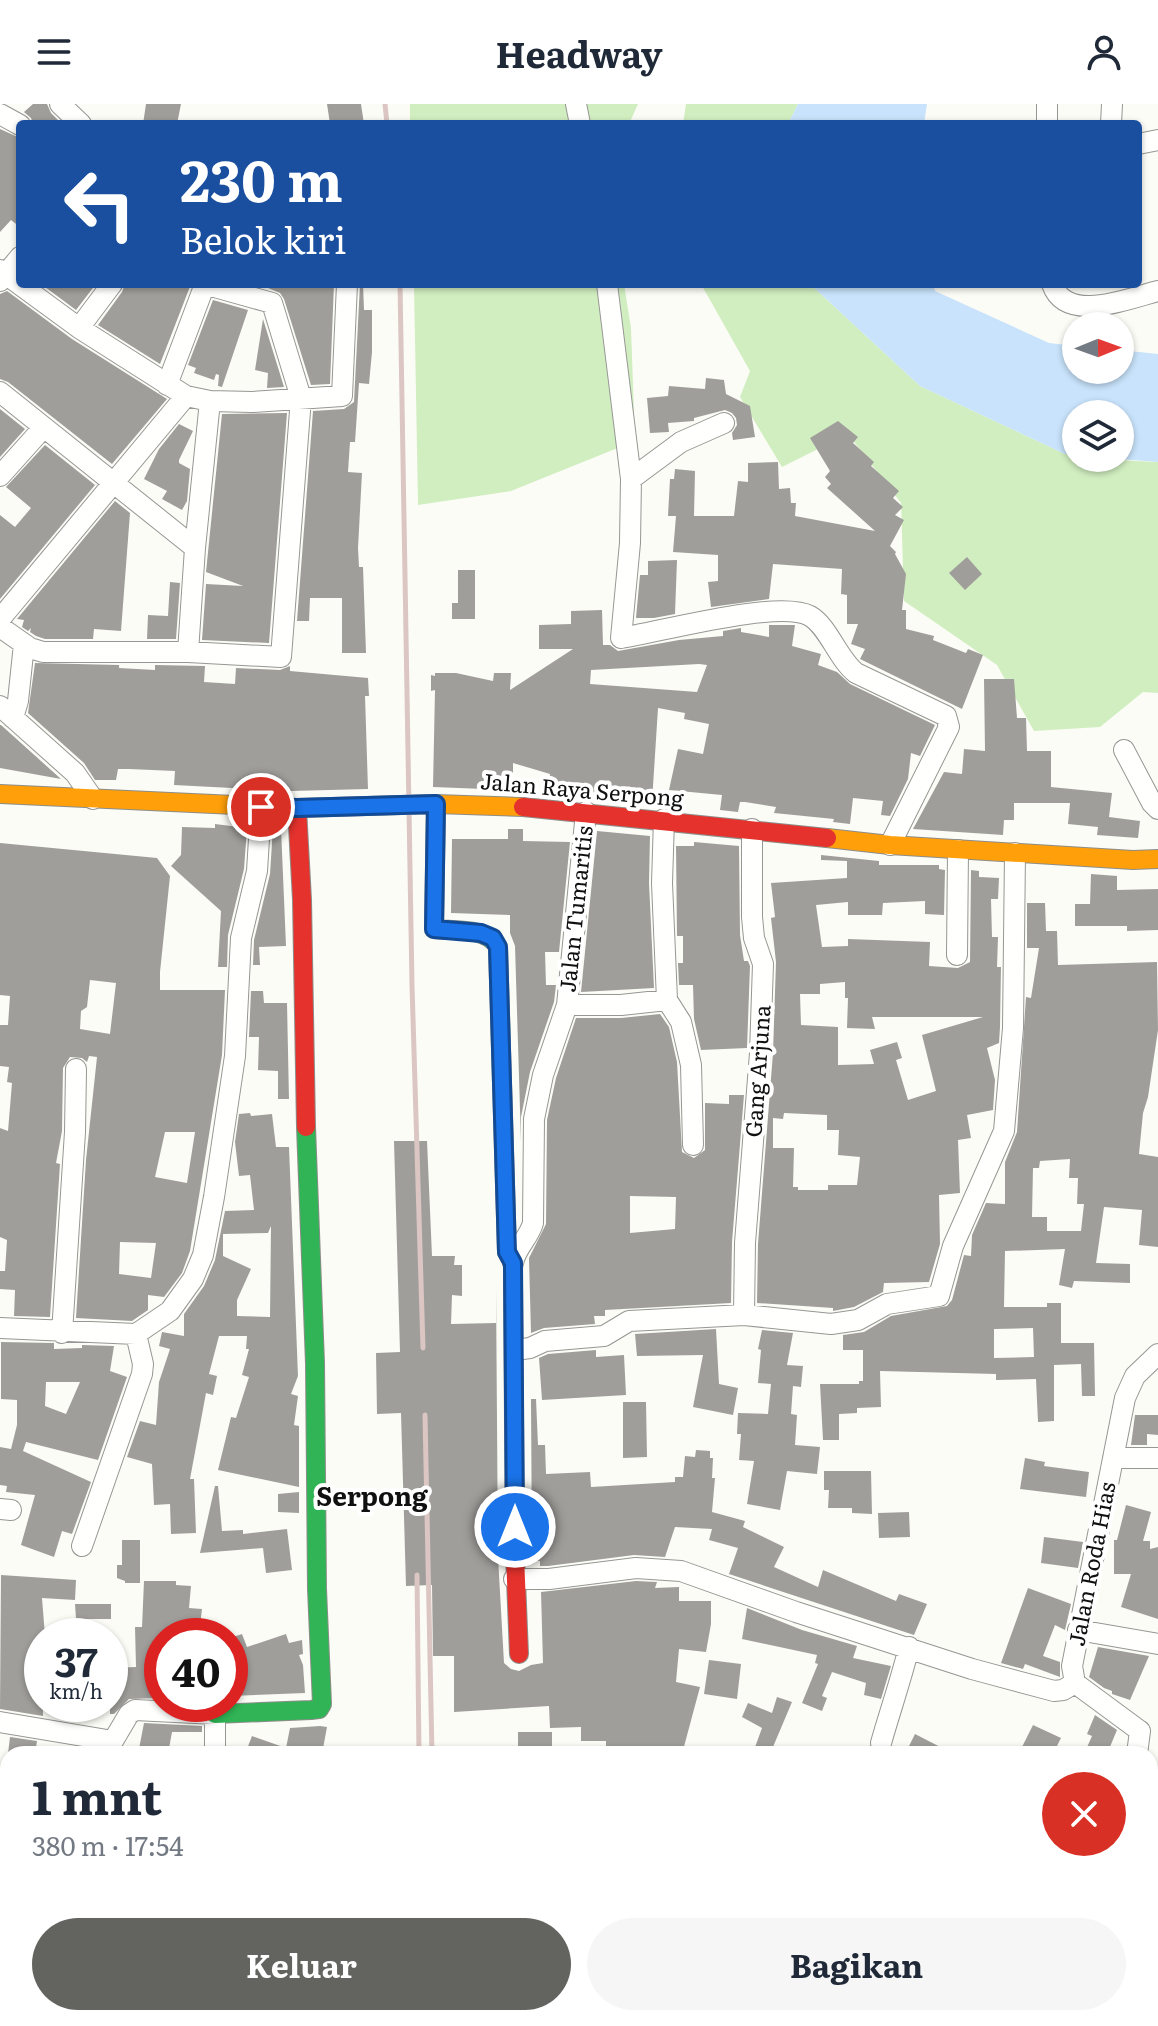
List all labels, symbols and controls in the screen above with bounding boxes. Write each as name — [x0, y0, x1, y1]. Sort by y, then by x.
text: Headway — [495, 26, 663, 79]
icon: menu — [32, 30, 76, 74]
icon: person — [1082, 30, 1126, 74]
text: 230 m — [180, 136, 343, 219]
icon: left — [48, 152, 152, 256]
text: Belok kiri — [180, 212, 346, 265]
north arrow — [1062, 312, 1134, 384]
map controls — [1062, 312, 1134, 472]
button: layers — [1062, 400, 1134, 472]
street label: Jalan Raya Serpong — [479, 763, 686, 814]
pin — [227, 773, 295, 841]
icon: arrive — [239, 785, 283, 829]
street label: Jalan Tumaritis — [549, 824, 600, 994]
street label: Gang Arjuna — [735, 1004, 778, 1138]
district label: Serpong — [316, 1475, 428, 1514]
street label: Jalan Roda Hias — [1058, 1479, 1123, 1649]
position arrow — [473, 1485, 557, 1569]
speed limit sign: 40 — [144, 1618, 248, 1722]
text: 37 — [54, 1630, 98, 1689]
text: km/h — [49, 1675, 103, 1705]
text: 1 mnt — [32, 1759, 162, 1830]
button: close — [1042, 1772, 1126, 1856]
text: 380 m · 17:54 — [32, 1825, 184, 1864]
button: Keluar — [32, 1918, 571, 2010]
button: Bagikan — [587, 1918, 1126, 2010]

